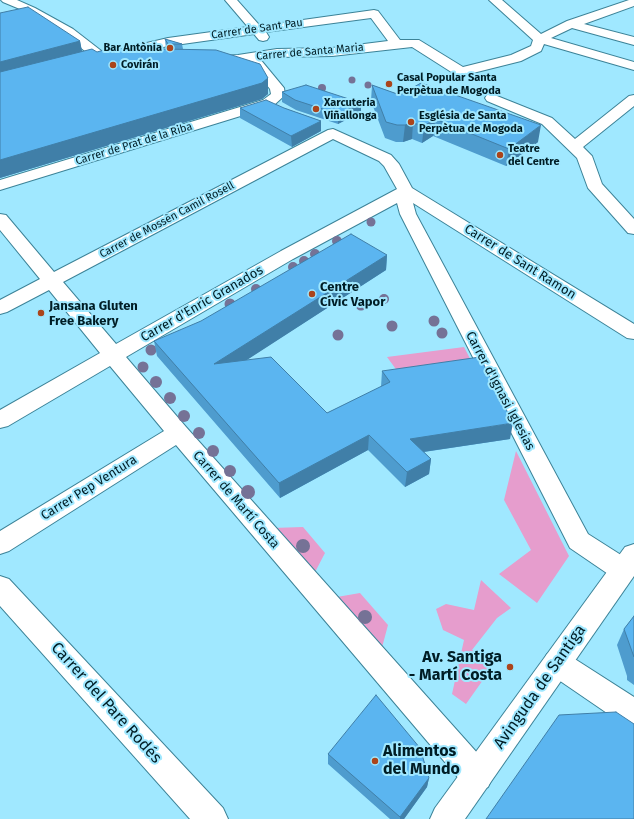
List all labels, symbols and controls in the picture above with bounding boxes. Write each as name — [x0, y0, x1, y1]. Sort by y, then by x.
street label: Carrer de Sant Pau — [210, 16, 304, 42]
place label: Bar Antònia — [103, 41, 162, 55]
street label: Carrer de Santa Maria — [256, 41, 364, 63]
marker: Bar Antònia — [165, 43, 175, 53]
place label: Covirán — [121, 58, 159, 72]
marker: Covirán — [108, 60, 118, 70]
place label: Casal Popular Santa Perpètua de Mogoda — [397, 71, 501, 97]
marker: Casal Popular Santa Perpètua de Mogoda — [384, 79, 394, 89]
place label: Xarcuteria Viñallonga — [324, 96, 377, 122]
marker: Xarcuteria Viñallonga — [311, 104, 321, 114]
place label: Església de Santa Perpètua de Mogoda — [419, 109, 523, 135]
marker: Església de Santa Perpètua de Mogoda — [406, 117, 416, 127]
street label: Carrer de Prat de la Riba — [74, 120, 194, 168]
place label: Teatre del Centre — [508, 142, 559, 168]
marker: Teatre del Centre — [495, 150, 505, 160]
street label: Carrer de Mossèn Camil Rosell — [97, 179, 237, 261]
street label: Carrer de Sant Ramon — [461, 221, 579, 303]
street label: Carrer d'Enric Granados — [138, 263, 266, 345]
place label: Centre Cívic Vapor — [320, 279, 385, 310]
marker: Centre Cívic Vapor — [307, 289, 317, 299]
place label: Jansana Gluten Free Bakery — [49, 298, 138, 329]
marker: Jansana Gluten Free Bakery — [36, 308, 46, 318]
street label: Carrer d'Ignasi Iglesias — [462, 329, 538, 453]
street label: Carrer de Martí Costa — [189, 448, 283, 552]
street label: Carrer Pep Ventura — [38, 452, 140, 524]
street label: Avinguda de Santiga — [490, 621, 590, 753]
street label: Carrer del Pare Rodés — [47, 639, 165, 767]
place label: Av. Santiga - Martí Costa — [409, 648, 502, 686]
marker: Av. Santiga - Martí Costa — [505, 662, 515, 672]
place label: Alimentos del Mundo — [383, 742, 460, 780]
marker: Alimentos del Mundo — [370, 756, 380, 766]

